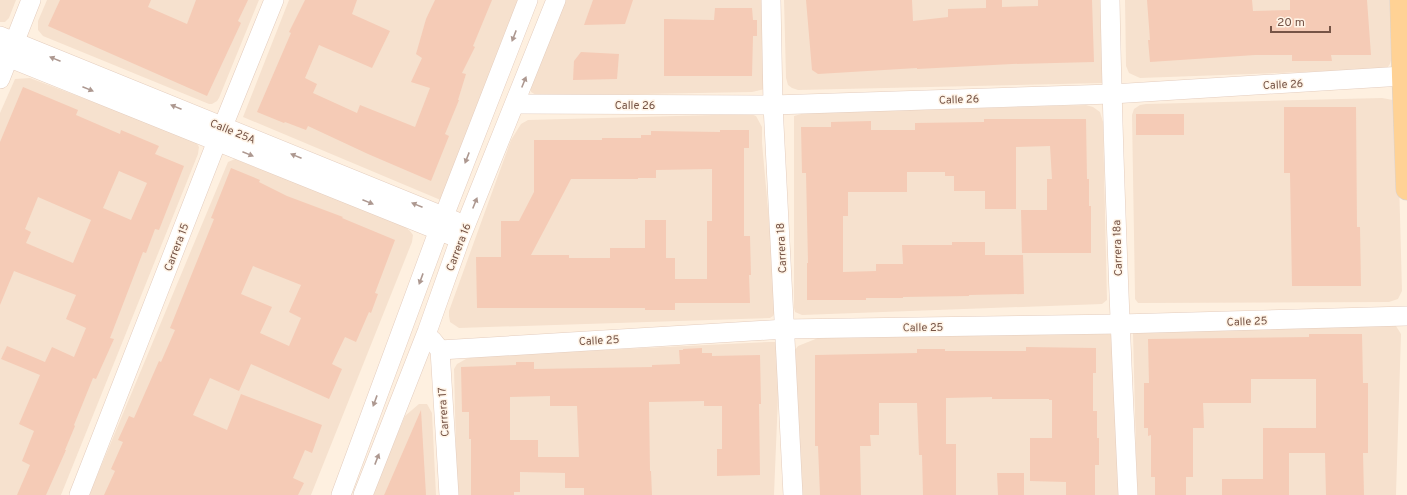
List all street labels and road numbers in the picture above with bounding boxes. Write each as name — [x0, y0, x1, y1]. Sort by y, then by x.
street label: Calle 26 — [1262, 77, 1304, 93]
street label: Calle 26 — [939, 92, 980, 108]
street label: Calle 26 — [615, 99, 655, 113]
street label: Calle 25A — [208, 116, 257, 147]
street label: Carrera 18a — [1110, 219, 1126, 276]
street label: Carrera 15 — [161, 221, 193, 274]
street label: Carrera 16 — [443, 221, 475, 273]
street label: Carrera 18 — [774, 222, 790, 274]
street label: Calle 25 — [1226, 314, 1268, 330]
street label: Calle 25 — [903, 321, 944, 335]
street label: Calle 25 — [578, 333, 620, 349]
street label: Carrera 17 — [435, 386, 453, 437]

